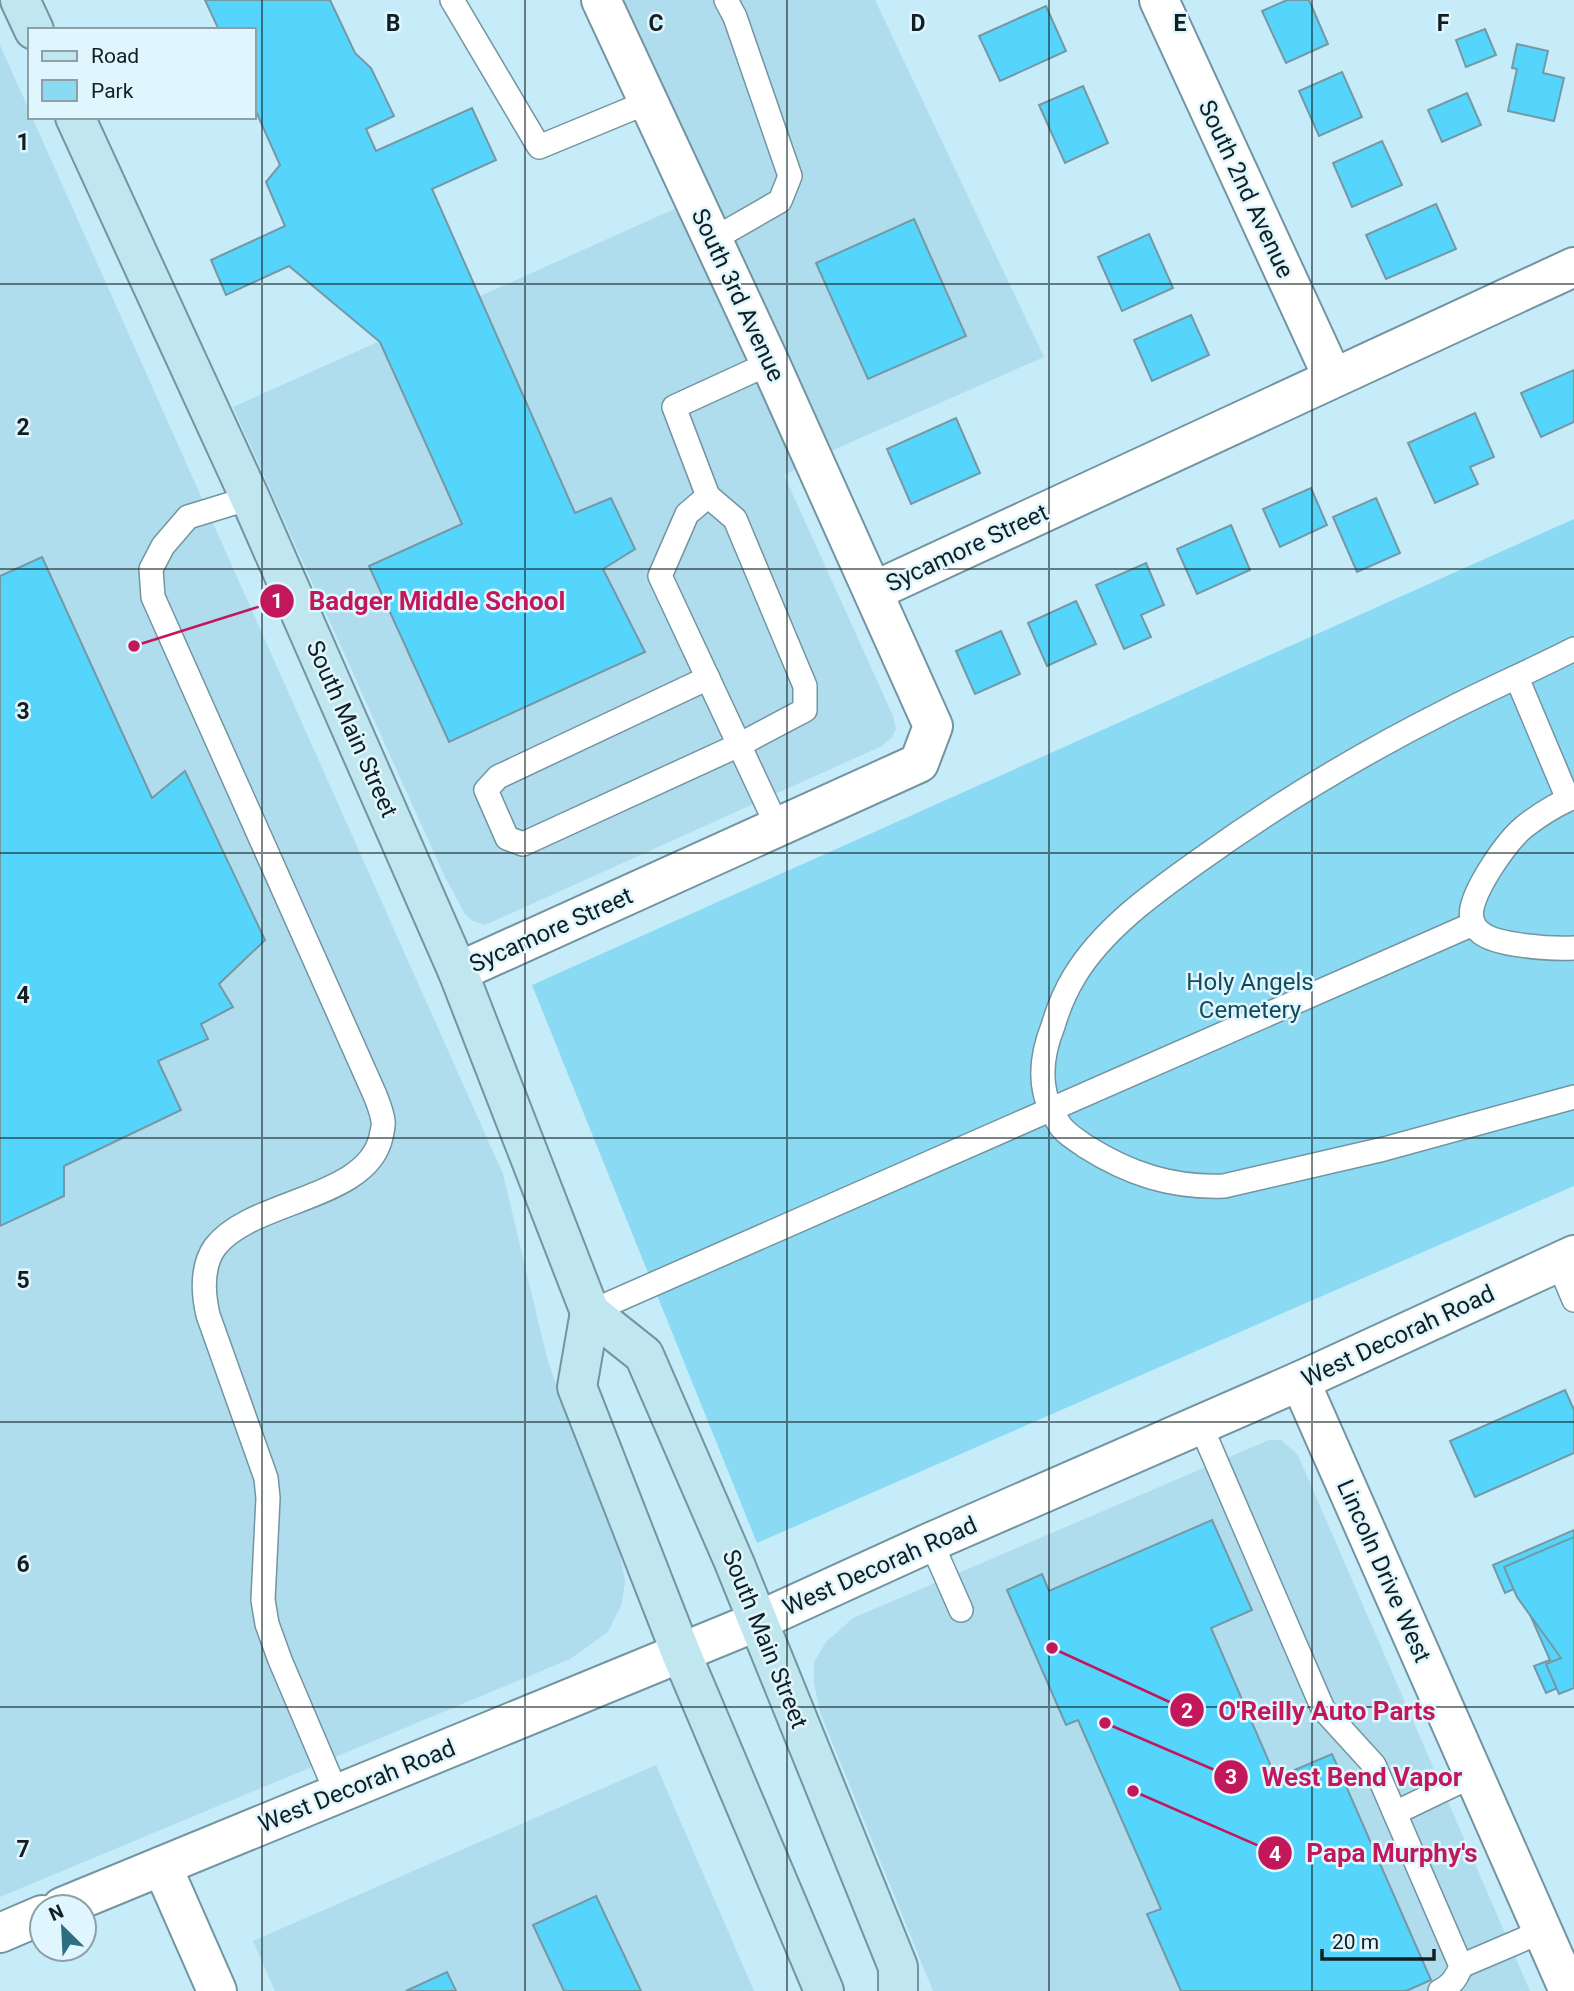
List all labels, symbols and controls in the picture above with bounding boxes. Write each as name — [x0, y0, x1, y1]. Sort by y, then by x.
text: B — [386, 10, 400, 37]
text: C — [648, 10, 664, 37]
text: D — [911, 10, 925, 37]
text: E — [1174, 10, 1187, 37]
text: F — [1437, 10, 1450, 37]
legend — [28, 28, 256, 119]
text: Road — [91, 44, 139, 68]
text: Park — [91, 79, 134, 103]
street label: South 2nd Avenue — [1193, 96, 1299, 282]
text: 1 — [16, 129, 30, 156]
street label: South 3rd Avenue — [686, 204, 790, 386]
text: 2 — [16, 414, 30, 441]
street label: Sycamore Street — [881, 498, 1053, 598]
callout: Badger Middle School — [260, 577, 580, 624]
text: Badger Middle School — [309, 586, 565, 616]
text: 1 — [271, 589, 283, 613]
street label: South Main Street — [300, 636, 404, 822]
text: 3 — [16, 698, 30, 725]
street label: Sycamore Street — [465, 881, 637, 979]
park label: Holy Angels Cemetery — [1186, 968, 1314, 1024]
text: 4 — [16, 982, 30, 1009]
text: 5 — [16, 1267, 30, 1294]
street label: West Decorah Road — [1297, 1279, 1499, 1393]
street label: Lincoln Drive West — [1331, 1475, 1437, 1667]
street label: West Decorah Road — [779, 1511, 981, 1621]
street label: South Main Street — [716, 1545, 814, 1733]
text: 6 — [16, 1551, 30, 1578]
callout: O'Reilly Auto Parts — [1170, 1687, 1450, 1734]
text: O'Reilly Auto Parts — [1218, 1696, 1436, 1726]
text: 2 — [1181, 1699, 1193, 1723]
street label: West Decorah Road — [255, 1734, 459, 1838]
callout: West Bend Vapor — [1213, 1753, 1477, 1800]
text: West Bend Vapor — [1262, 1762, 1463, 1792]
text: 3 — [1225, 1765, 1237, 1789]
callout: Papa Murphy's — [1258, 1830, 1492, 1877]
text: 7 — [16, 1836, 30, 1863]
text: Papa Murphy's — [1306, 1838, 1478, 1868]
text: 4 — [1269, 1842, 1281, 1866]
north arrow — [28, 1893, 98, 1963]
text: N — [45, 1900, 67, 1926]
scale bar — [1322, 1918, 1434, 1962]
text: 20 m — [1332, 1930, 1379, 1954]

